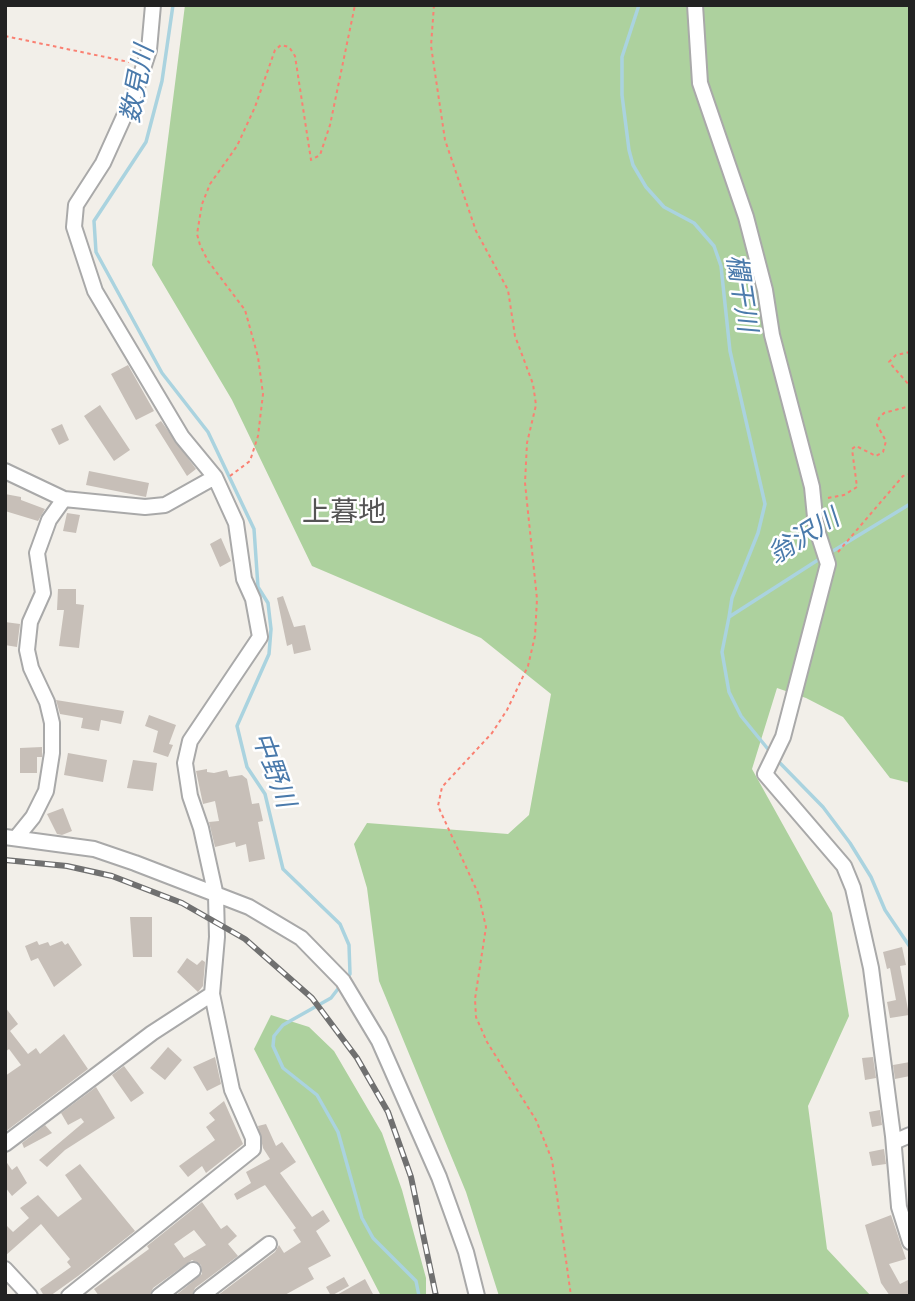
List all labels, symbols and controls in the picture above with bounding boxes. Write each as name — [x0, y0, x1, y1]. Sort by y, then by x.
water label: 数見川 — [115, 43, 161, 125]
water label: 欄干川 — [719, 252, 763, 334]
district label: 上暮地 — [302, 496, 386, 530]
water label: 翁沢川 — [763, 503, 845, 571]
water label: 中野川 — [245, 728, 301, 812]

